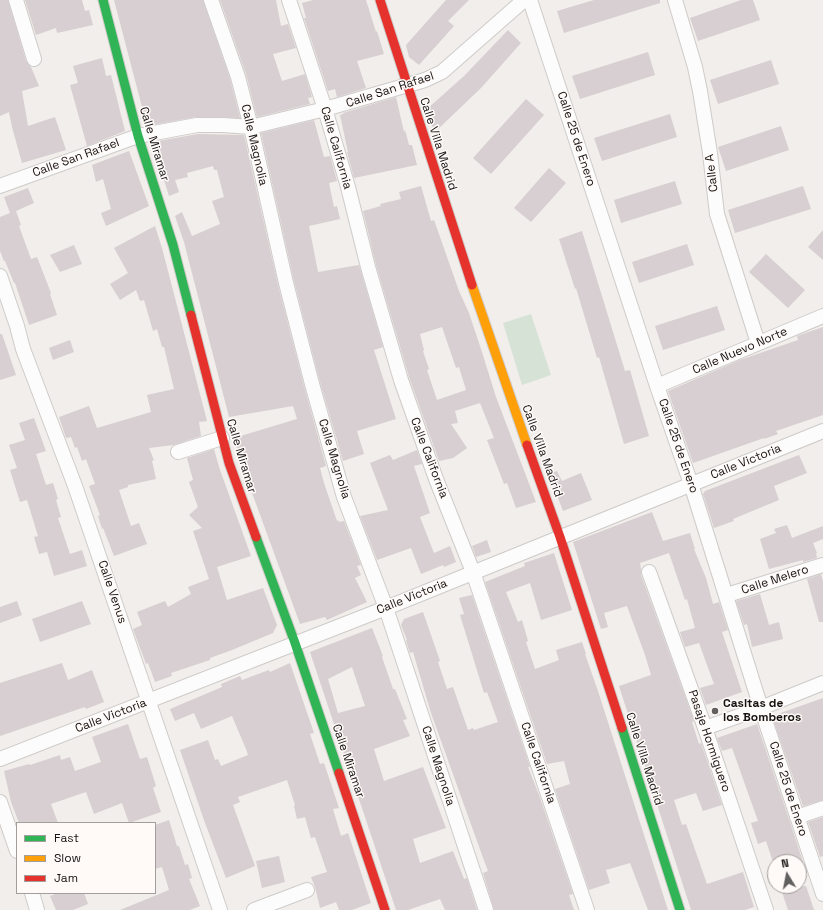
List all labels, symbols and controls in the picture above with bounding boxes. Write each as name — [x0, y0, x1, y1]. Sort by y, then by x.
street label: Calle San Rafael — [344, 69, 436, 111]
street label: Calle 25 de Enero — [554, 90, 598, 188]
street label: Calle Villa Madrid — [416, 96, 460, 192]
street label: Calle Magnolia — [238, 103, 270, 187]
street label: Calle Miramar — [136, 105, 172, 183]
street label: Calle California — [317, 105, 355, 191]
street label: Calle San Rafael — [31, 136, 121, 180]
street label: Calle A — [703, 153, 721, 193]
street label: Calle Nuevo Norte — [690, 324, 790, 378]
street label: Calle 25 de Enero — [655, 397, 701, 495]
street label: Calle Villa Madrid — [519, 403, 565, 499]
street label: Calle California — [407, 416, 451, 500]
street label: Calle Miramar — [223, 417, 259, 495]
street label: Calle Magnolia — [315, 417, 353, 501]
street label: Calle Victoria — [709, 441, 783, 483]
street label: Calle Venus — [94, 559, 130, 625]
street label: Calle Melero — [740, 562, 810, 598]
street label: Calle Victoria — [375, 576, 449, 618]
street label: Pasaje Hormiguero — [685, 688, 733, 794]
street label: Calle Victoria — [73, 696, 149, 736]
place label: Casitas de los Bomberos — [723, 697, 801, 725]
marker: Casitas de los Bomberos — [710, 706, 720, 716]
street label: Calle Villa Madrid — [622, 711, 666, 807]
street label: Calle California — [517, 720, 559, 806]
street label: Calle Miramar — [329, 722, 367, 800]
street label: Calle Magnolia — [418, 724, 458, 808]
street label: Calle 25 de Enero — [766, 740, 810, 838]
legend — [16, 822, 156, 894]
text: Fast — [54, 830, 79, 846]
text: Slow — [54, 850, 81, 866]
north arrow — [767, 854, 807, 894]
text: N — [780, 856, 790, 871]
text: Jam — [54, 870, 78, 886]

